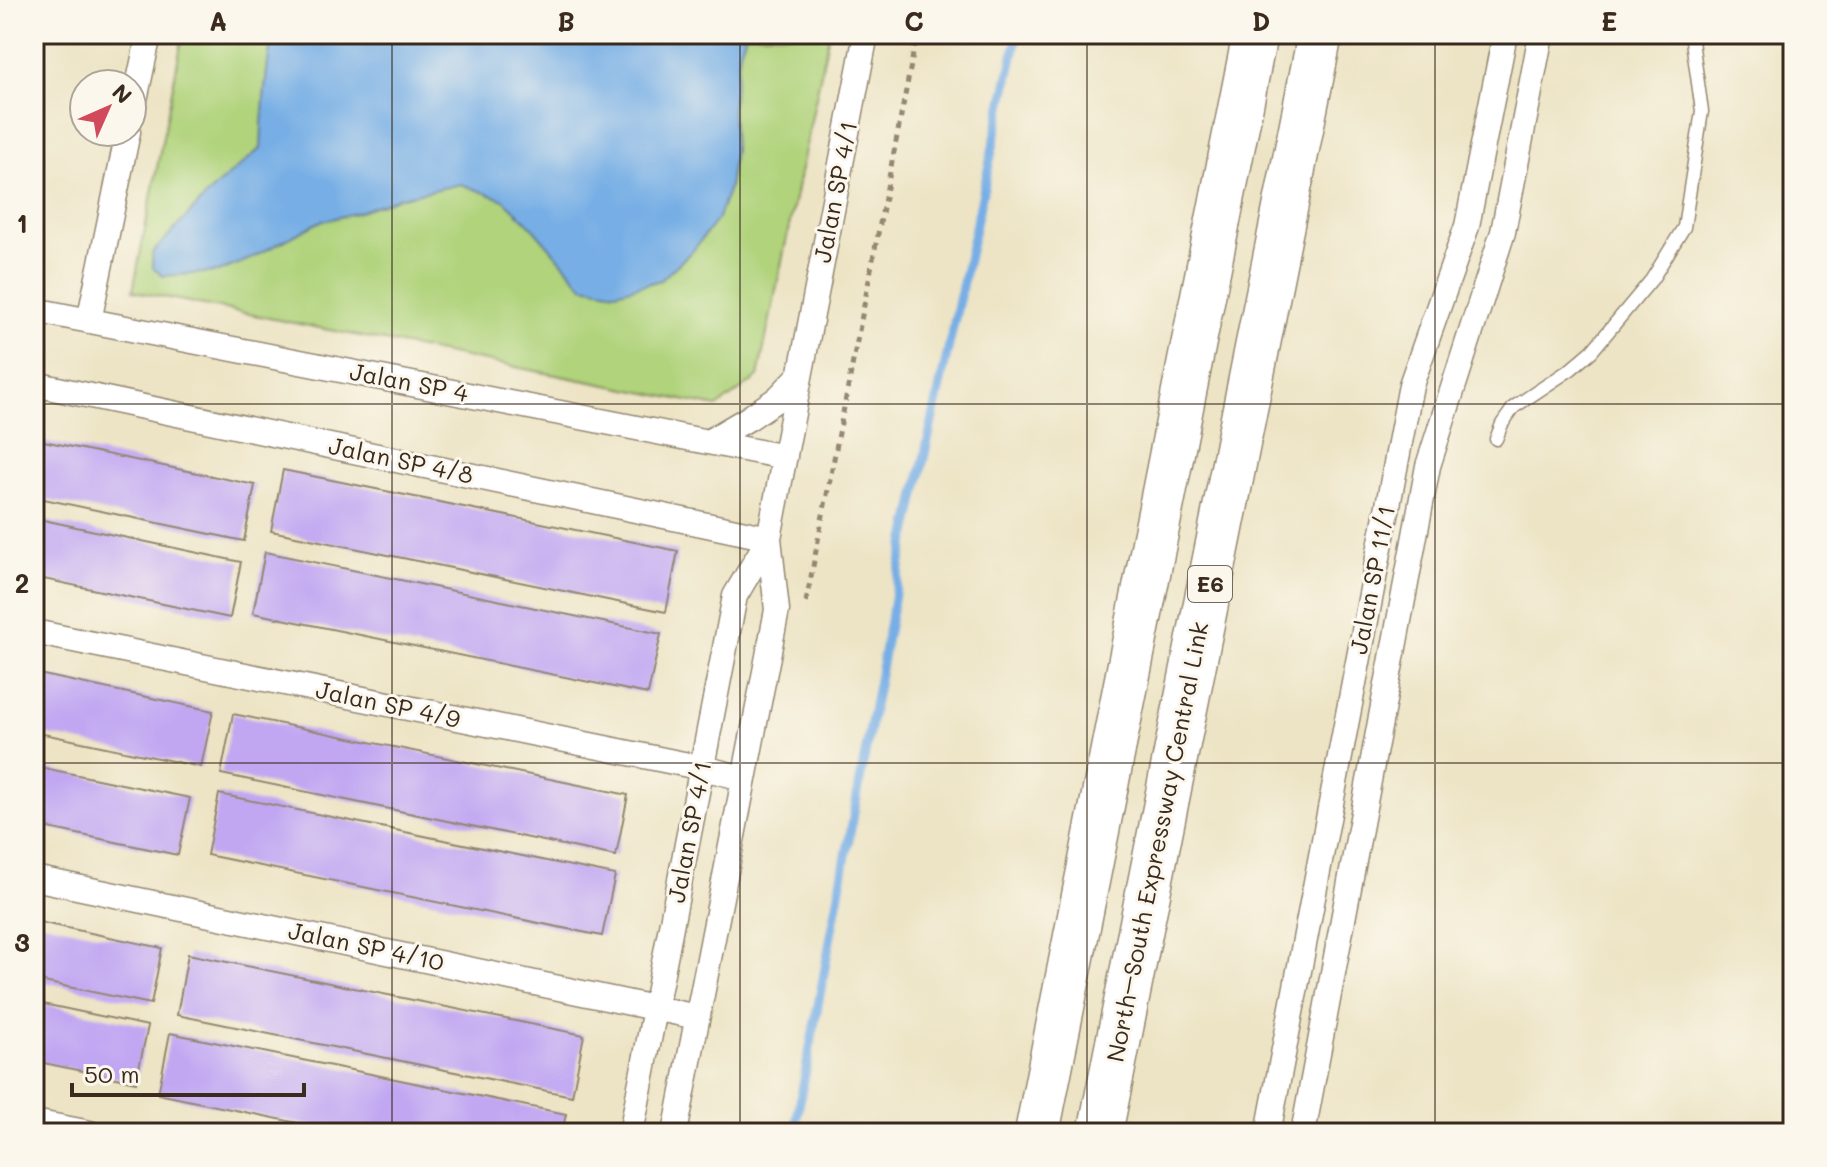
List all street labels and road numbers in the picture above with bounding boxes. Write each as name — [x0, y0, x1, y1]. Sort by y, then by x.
street label: Jalan SP 4/1 — [806, 118, 863, 265]
street label: Jalan SP 4 — [347, 355, 471, 408]
street label: Jalan SP 4/8 — [326, 429, 477, 490]
street label: Jalan SP 11/1 — [1342, 503, 1401, 657]
road number: E6 — [1188, 566, 1232, 602]
street label: North–South Expressway Central Link — [1099, 619, 1214, 1064]
street label: Jalan SP 4/9 — [313, 673, 463, 734]
street label: Jalan SP 4/1 — [660, 758, 717, 905]
street label: Jalan SP 4/10 — [286, 914, 447, 977]

